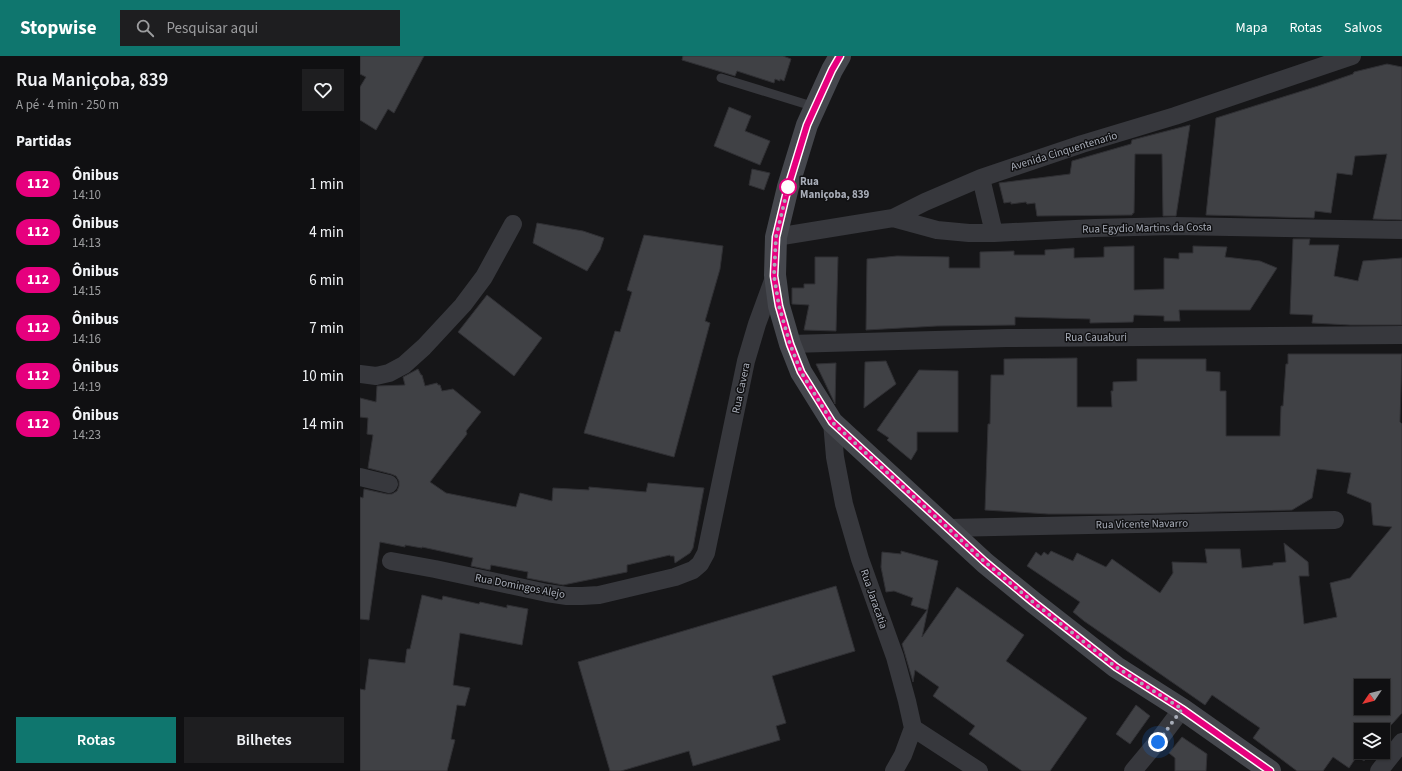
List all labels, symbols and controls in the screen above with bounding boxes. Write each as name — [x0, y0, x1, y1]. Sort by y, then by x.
search box — [120, 10, 400, 46]
text: Stopwise — [20, 15, 96, 42]
icon: search — [134, 17, 156, 39]
text: Pesquisar aqui — [166, 18, 258, 39]
text: Mapa — [1236, 18, 1267, 38]
text: Rotas — [1289, 18, 1322, 38]
text: Salvos — [1344, 18, 1382, 38]
text: Rua Maniçoba, 839 — [16, 67, 168, 94]
button: heart — [302, 69, 344, 111]
text: A pé · 4 min · 250 m — [16, 96, 119, 114]
street label: Avenida Cinquentenario — [1009, 128, 1119, 174]
text: Partidas — [16, 131, 71, 152]
text: Ônibus — [72, 165, 119, 186]
text: 112 — [27, 174, 49, 194]
text: 1 min — [309, 174, 344, 195]
place label: Rua Maniçoba, 839 — [800, 174, 870, 202]
marker: Rua Maniçoba, 839 — [779, 178, 797, 196]
text: 14:10 — [72, 186, 101, 204]
text: Ônibus — [72, 213, 119, 234]
street label: Rua Egydio Martins da Costa — [1082, 219, 1212, 237]
text: 112 — [27, 222, 49, 242]
text: 4 min — [309, 222, 344, 243]
text: 14:13 — [72, 234, 101, 252]
text: Ônibus — [72, 261, 119, 282]
text: 112 — [27, 270, 49, 290]
text: 6 min — [309, 270, 344, 291]
text: 14:15 — [72, 282, 101, 300]
text: Ônibus — [72, 309, 119, 330]
text: 112 — [27, 318, 49, 338]
text: 7 min — [309, 318, 344, 339]
text: 14:16 — [72, 330, 101, 348]
street label: Rua Cauaburi — [1065, 330, 1127, 345]
text: Ônibus — [72, 357, 119, 378]
street label: Rua Cavera — [728, 361, 754, 415]
text: 112 — [27, 366, 49, 386]
text: 10 min — [302, 366, 344, 387]
text: 14:19 — [72, 378, 101, 396]
text: Ônibus — [72, 405, 119, 426]
text: 112 — [27, 414, 49, 434]
text: 14 min — [302, 414, 344, 435]
text: 14:23 — [72, 426, 101, 444]
street label: Rua Vicente Navarro — [1096, 516, 1188, 532]
street label: Rua Jaracatia — [857, 567, 891, 631]
street label: Rua Domingos Alejo — [474, 570, 566, 602]
north arrow — [1354, 679, 1390, 715]
map controls — [1354, 679, 1390, 759]
button: Rotas — [16, 717, 176, 763]
button: Bilhetes — [184, 717, 344, 763]
button: layers — [1354, 723, 1390, 759]
your location — [1148, 732, 1168, 752]

